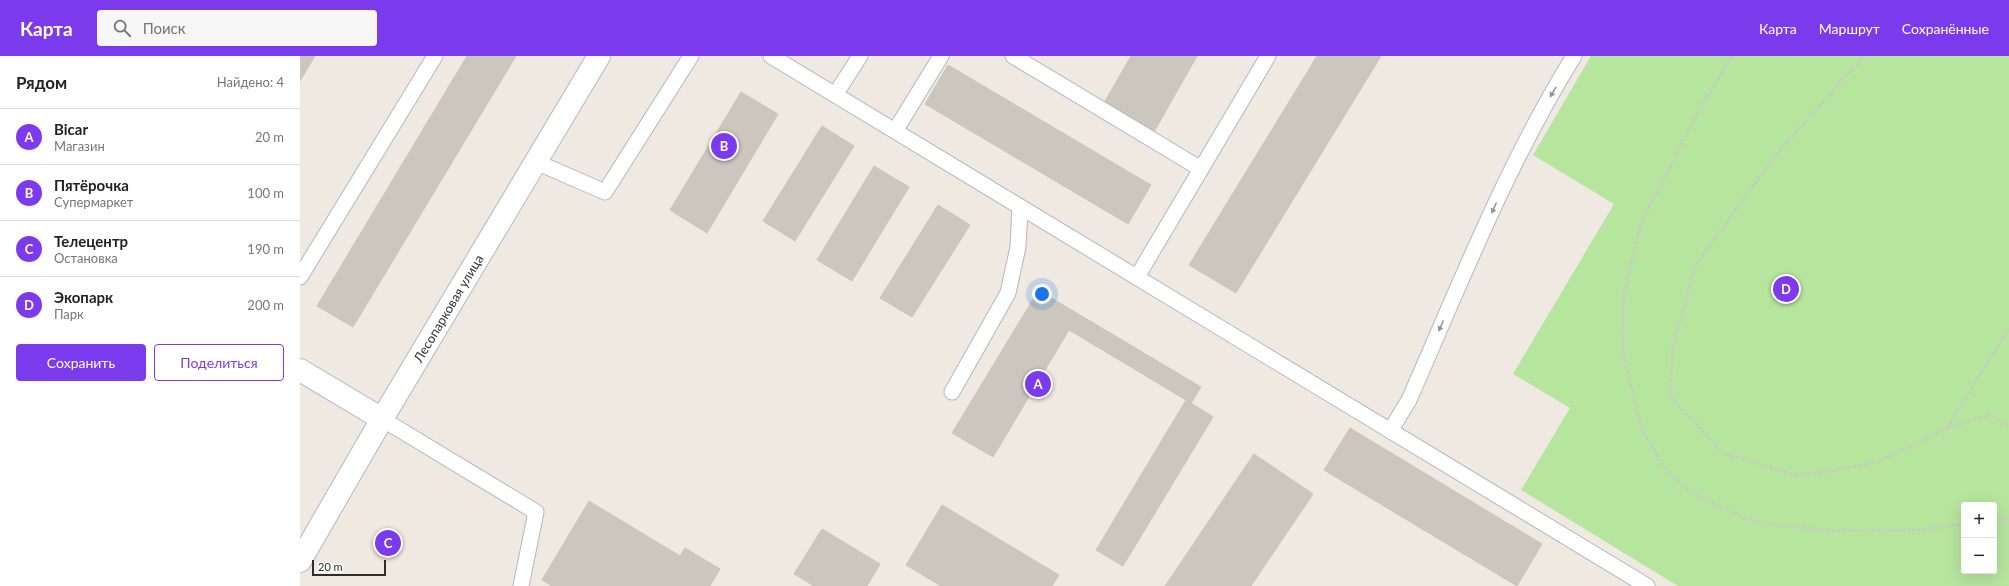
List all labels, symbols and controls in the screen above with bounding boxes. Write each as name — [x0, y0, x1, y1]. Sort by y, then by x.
search box — [97, 10, 377, 46]
text: Карта — [20, 17, 73, 40]
icon: search — [111, 17, 133, 39]
text: Поиск — [143, 19, 186, 37]
text: Карта — [1759, 20, 1797, 37]
text: Маршрут — [1819, 20, 1880, 37]
text: Сохранённые — [1902, 20, 1989, 37]
text: Рядом — [16, 72, 67, 93]
text: Найдено: 4 — [217, 74, 284, 90]
one-way arrow — [1550, 86, 1557, 98]
text: Bicar — [54, 120, 88, 138]
text: A — [24, 129, 34, 145]
text: 20 m — [255, 129, 284, 145]
pin: B — [711, 131, 737, 161]
text: Магазин — [54, 138, 105, 154]
text: Пятёрочка — [54, 176, 129, 194]
text: B — [25, 185, 33, 201]
text: 100 m — [247, 185, 284, 201]
text: Супермаркет — [54, 194, 133, 210]
one-way arrow — [1491, 202, 1497, 213]
text: Телецентр — [54, 232, 128, 250]
text: C — [25, 241, 33, 257]
text: 190 m — [247, 241, 284, 257]
text: Остановка — [54, 250, 118, 266]
street label: Лесопарковая улица — [409, 251, 487, 366]
pin: D — [1773, 274, 1799, 304]
your location — [1032, 284, 1052, 304]
text: Экопарк — [54, 288, 113, 306]
text: D — [24, 297, 34, 313]
text: 200 m — [247, 297, 284, 313]
text: Парк — [54, 306, 84, 322]
one-way arrow — [1438, 321, 1444, 333]
button: Сохранить — [16, 344, 146, 381]
button: Поделиться — [154, 344, 284, 381]
pin: A — [1025, 369, 1051, 399]
map controls — [1961, 502, 1997, 574]
button: + — [1961, 502, 1997, 538]
pin: C — [375, 528, 401, 558]
button: − — [1961, 538, 1997, 574]
scale bar — [312, 558, 386, 577]
text: 20 m — [318, 560, 343, 573]

